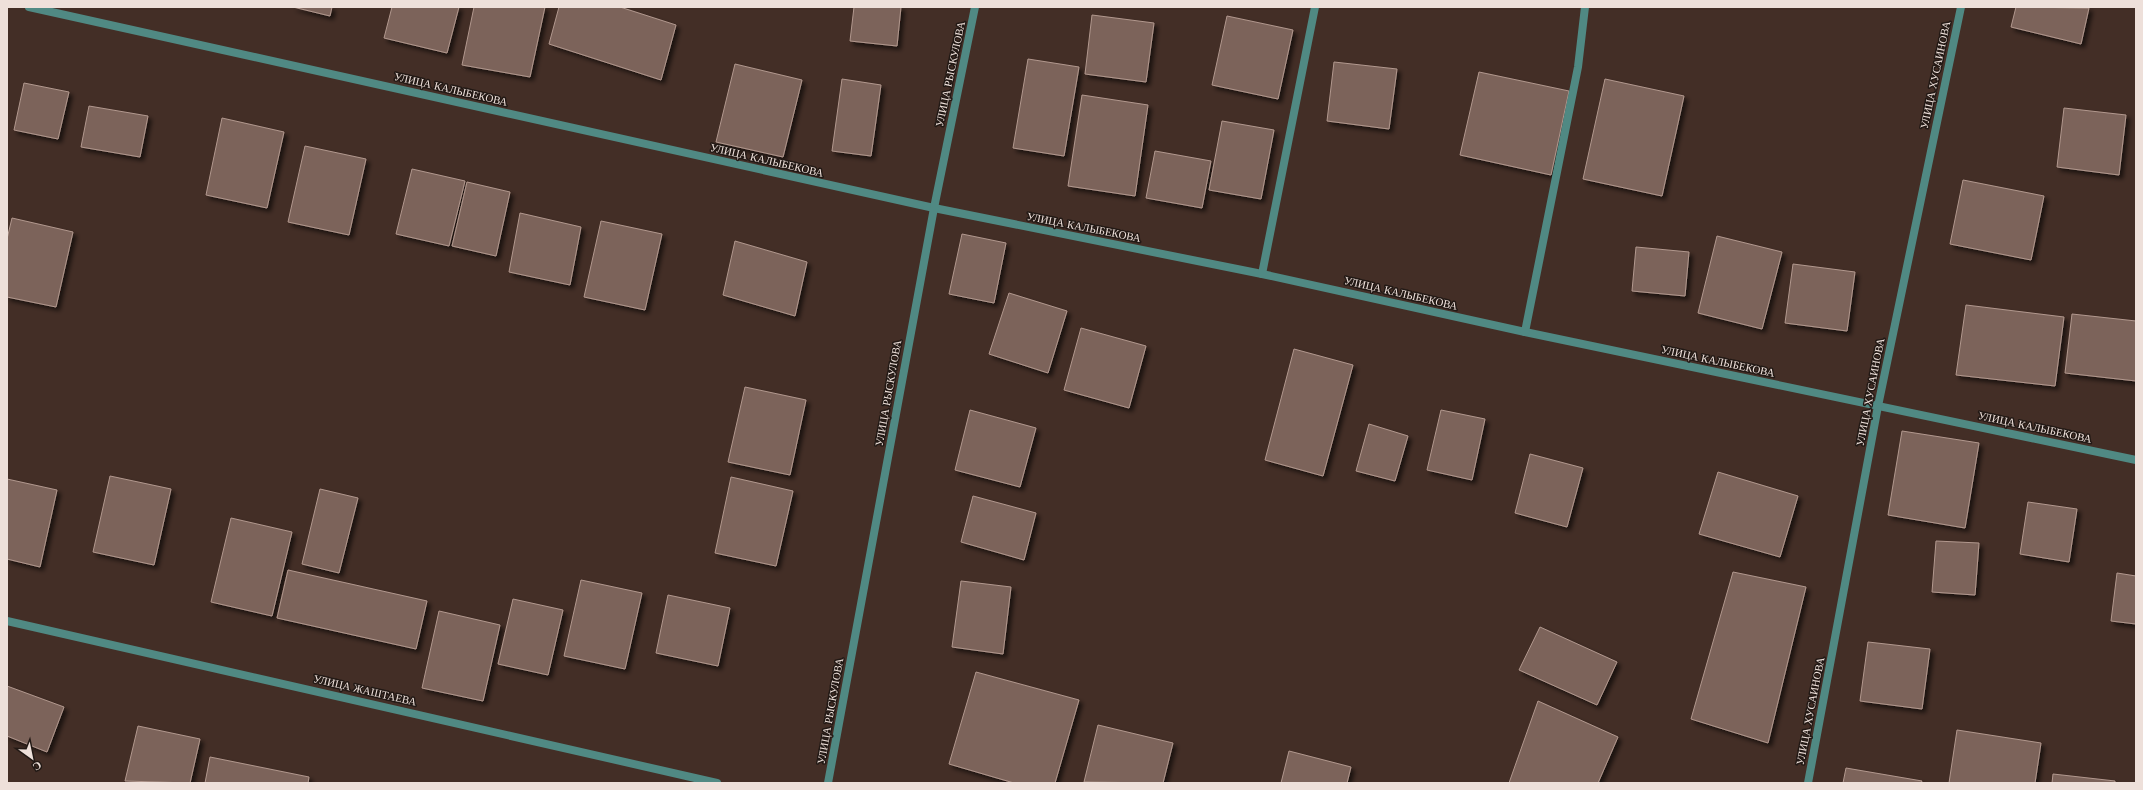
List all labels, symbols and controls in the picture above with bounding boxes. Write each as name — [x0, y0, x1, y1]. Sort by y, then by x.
street label: УЛИЦА РЫСКУЛОВА — [932, 20, 968, 128]
street label: УЛИЦА ХУСАИНОВА — [1917, 20, 1953, 130]
street label: УЛИЦА КАЛЫБЕКОВА — [393, 69, 509, 109]
street label: УЛИЦА КАЛЫБЕКОВА — [709, 140, 825, 180]
street label: УЛИЦА КАЛЫБЕКОВА — [1026, 209, 1142, 245]
street label: УЛИЦА КАЛЫБЕКОВА — [1343, 273, 1459, 313]
street label: УЛИЦА ХУСАИНОВА — [1853, 337, 1887, 447]
street label: УЛИЦА РЫСКУЛОВА — [872, 339, 904, 447]
street label: УЛИЦА КАЛЫБЕКОВА — [1660, 342, 1776, 380]
street label: УЛИЦА КАЛЫБЕКОВА — [1977, 408, 2093, 446]
street label: УЛИЦА ХУСАИНОВА — [1793, 656, 1827, 766]
street label: УЛИЦА РЫСКУЛОВА — [814, 657, 846, 765]
street label: УЛИЦА ЖАШТАЕВА — [312, 671, 418, 709]
north arrow — [12, 738, 52, 778]
text: С — [30, 758, 45, 774]

